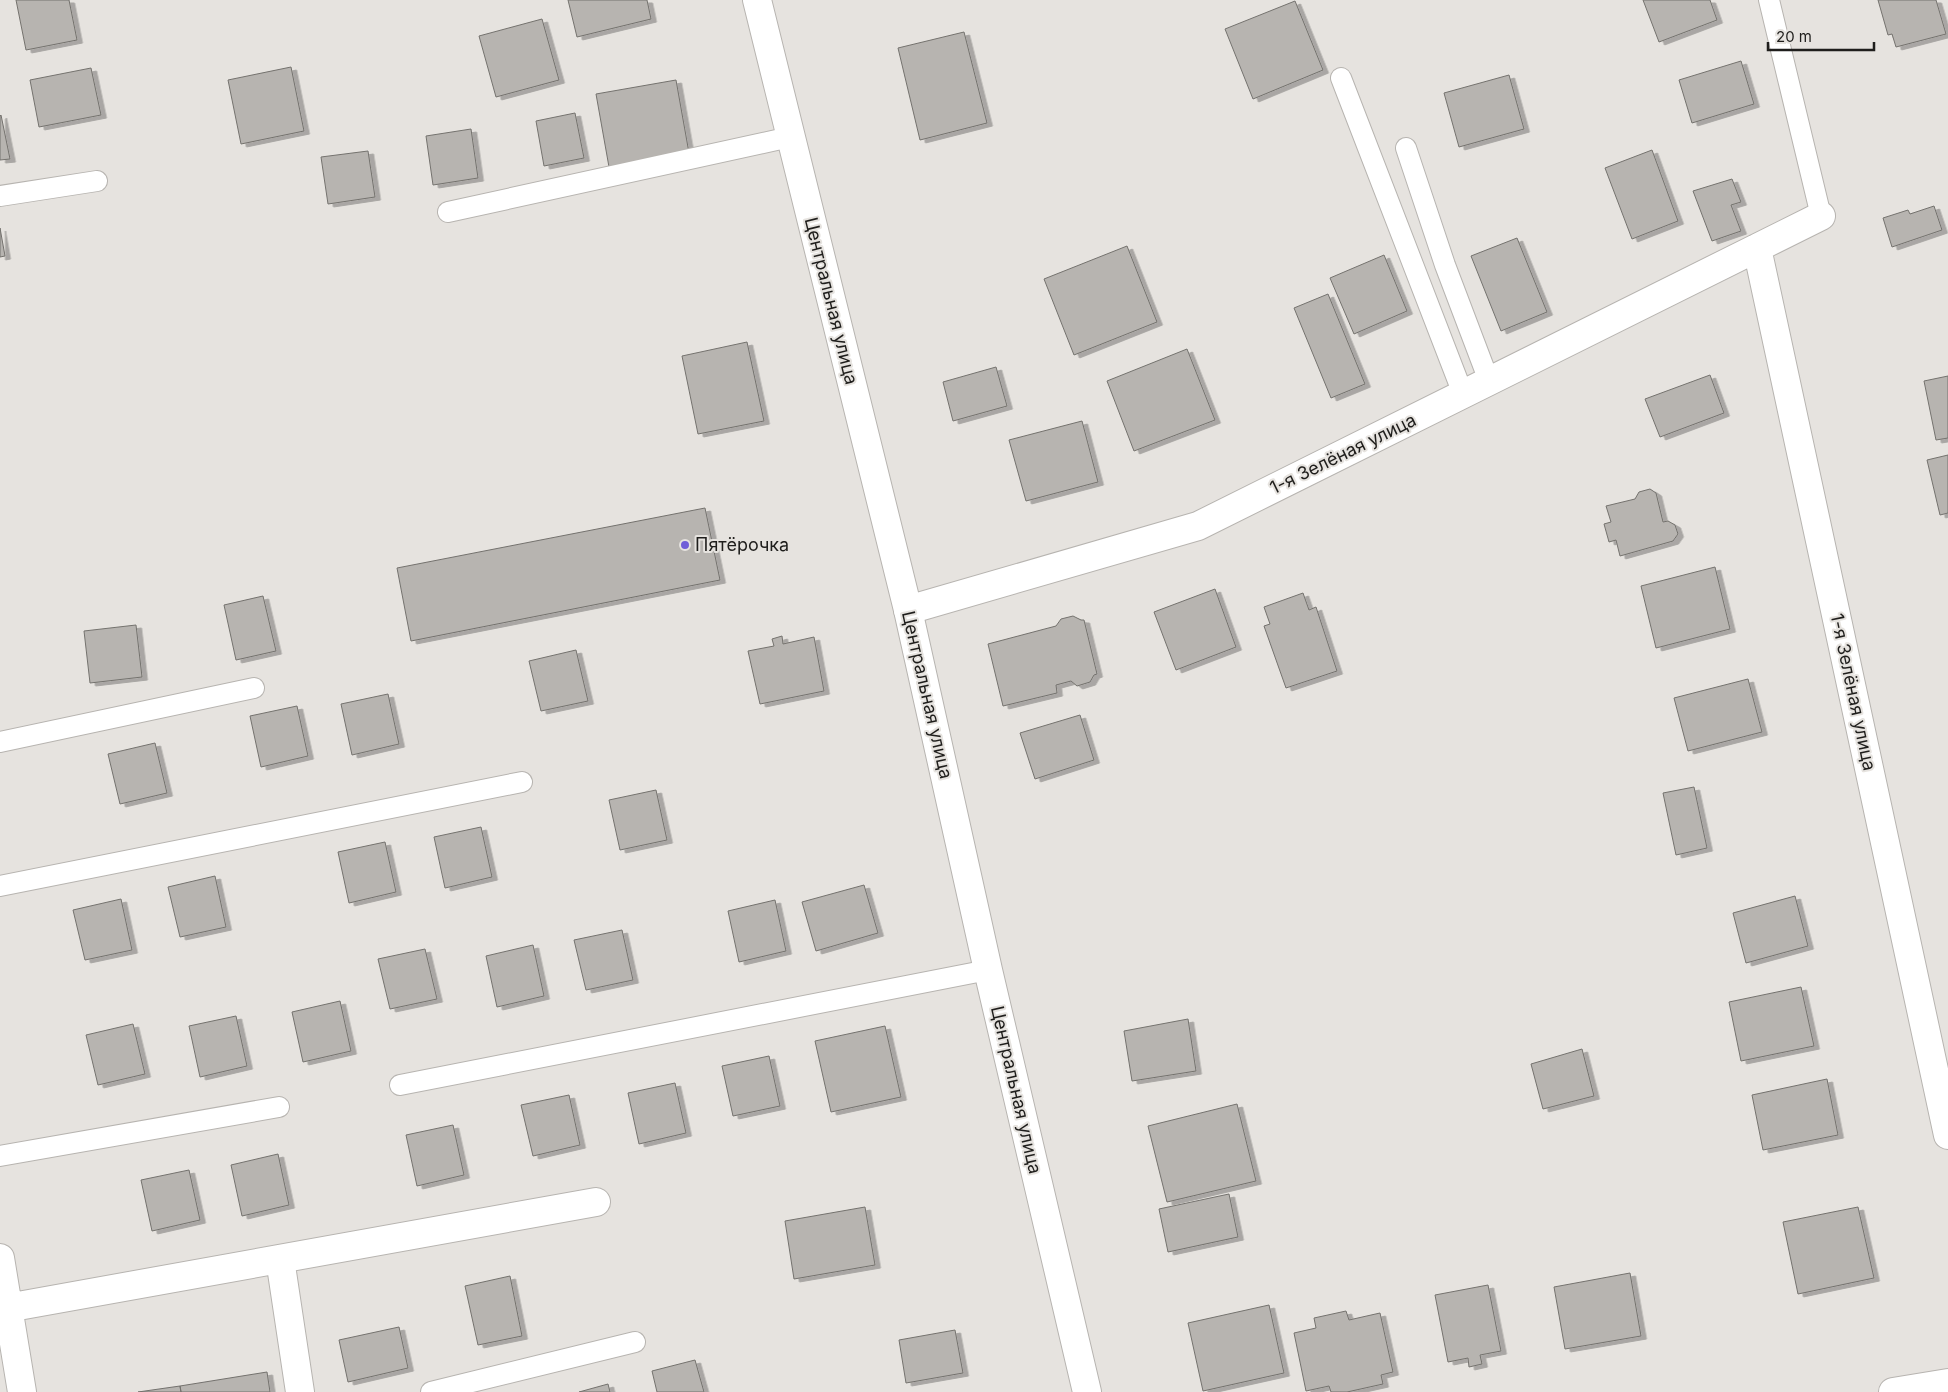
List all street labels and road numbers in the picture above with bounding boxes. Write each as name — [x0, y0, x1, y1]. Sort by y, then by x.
street label: Центральная улица — [801, 215, 862, 387]
street label: 1-я Зелёная улица — [1266, 409, 1419, 498]
street label: Центральная улица — [898, 609, 957, 781]
street label: 1-я Зелёная улица — [1827, 611, 1880, 772]
street label: Центральная улица — [987, 1004, 1046, 1176]

